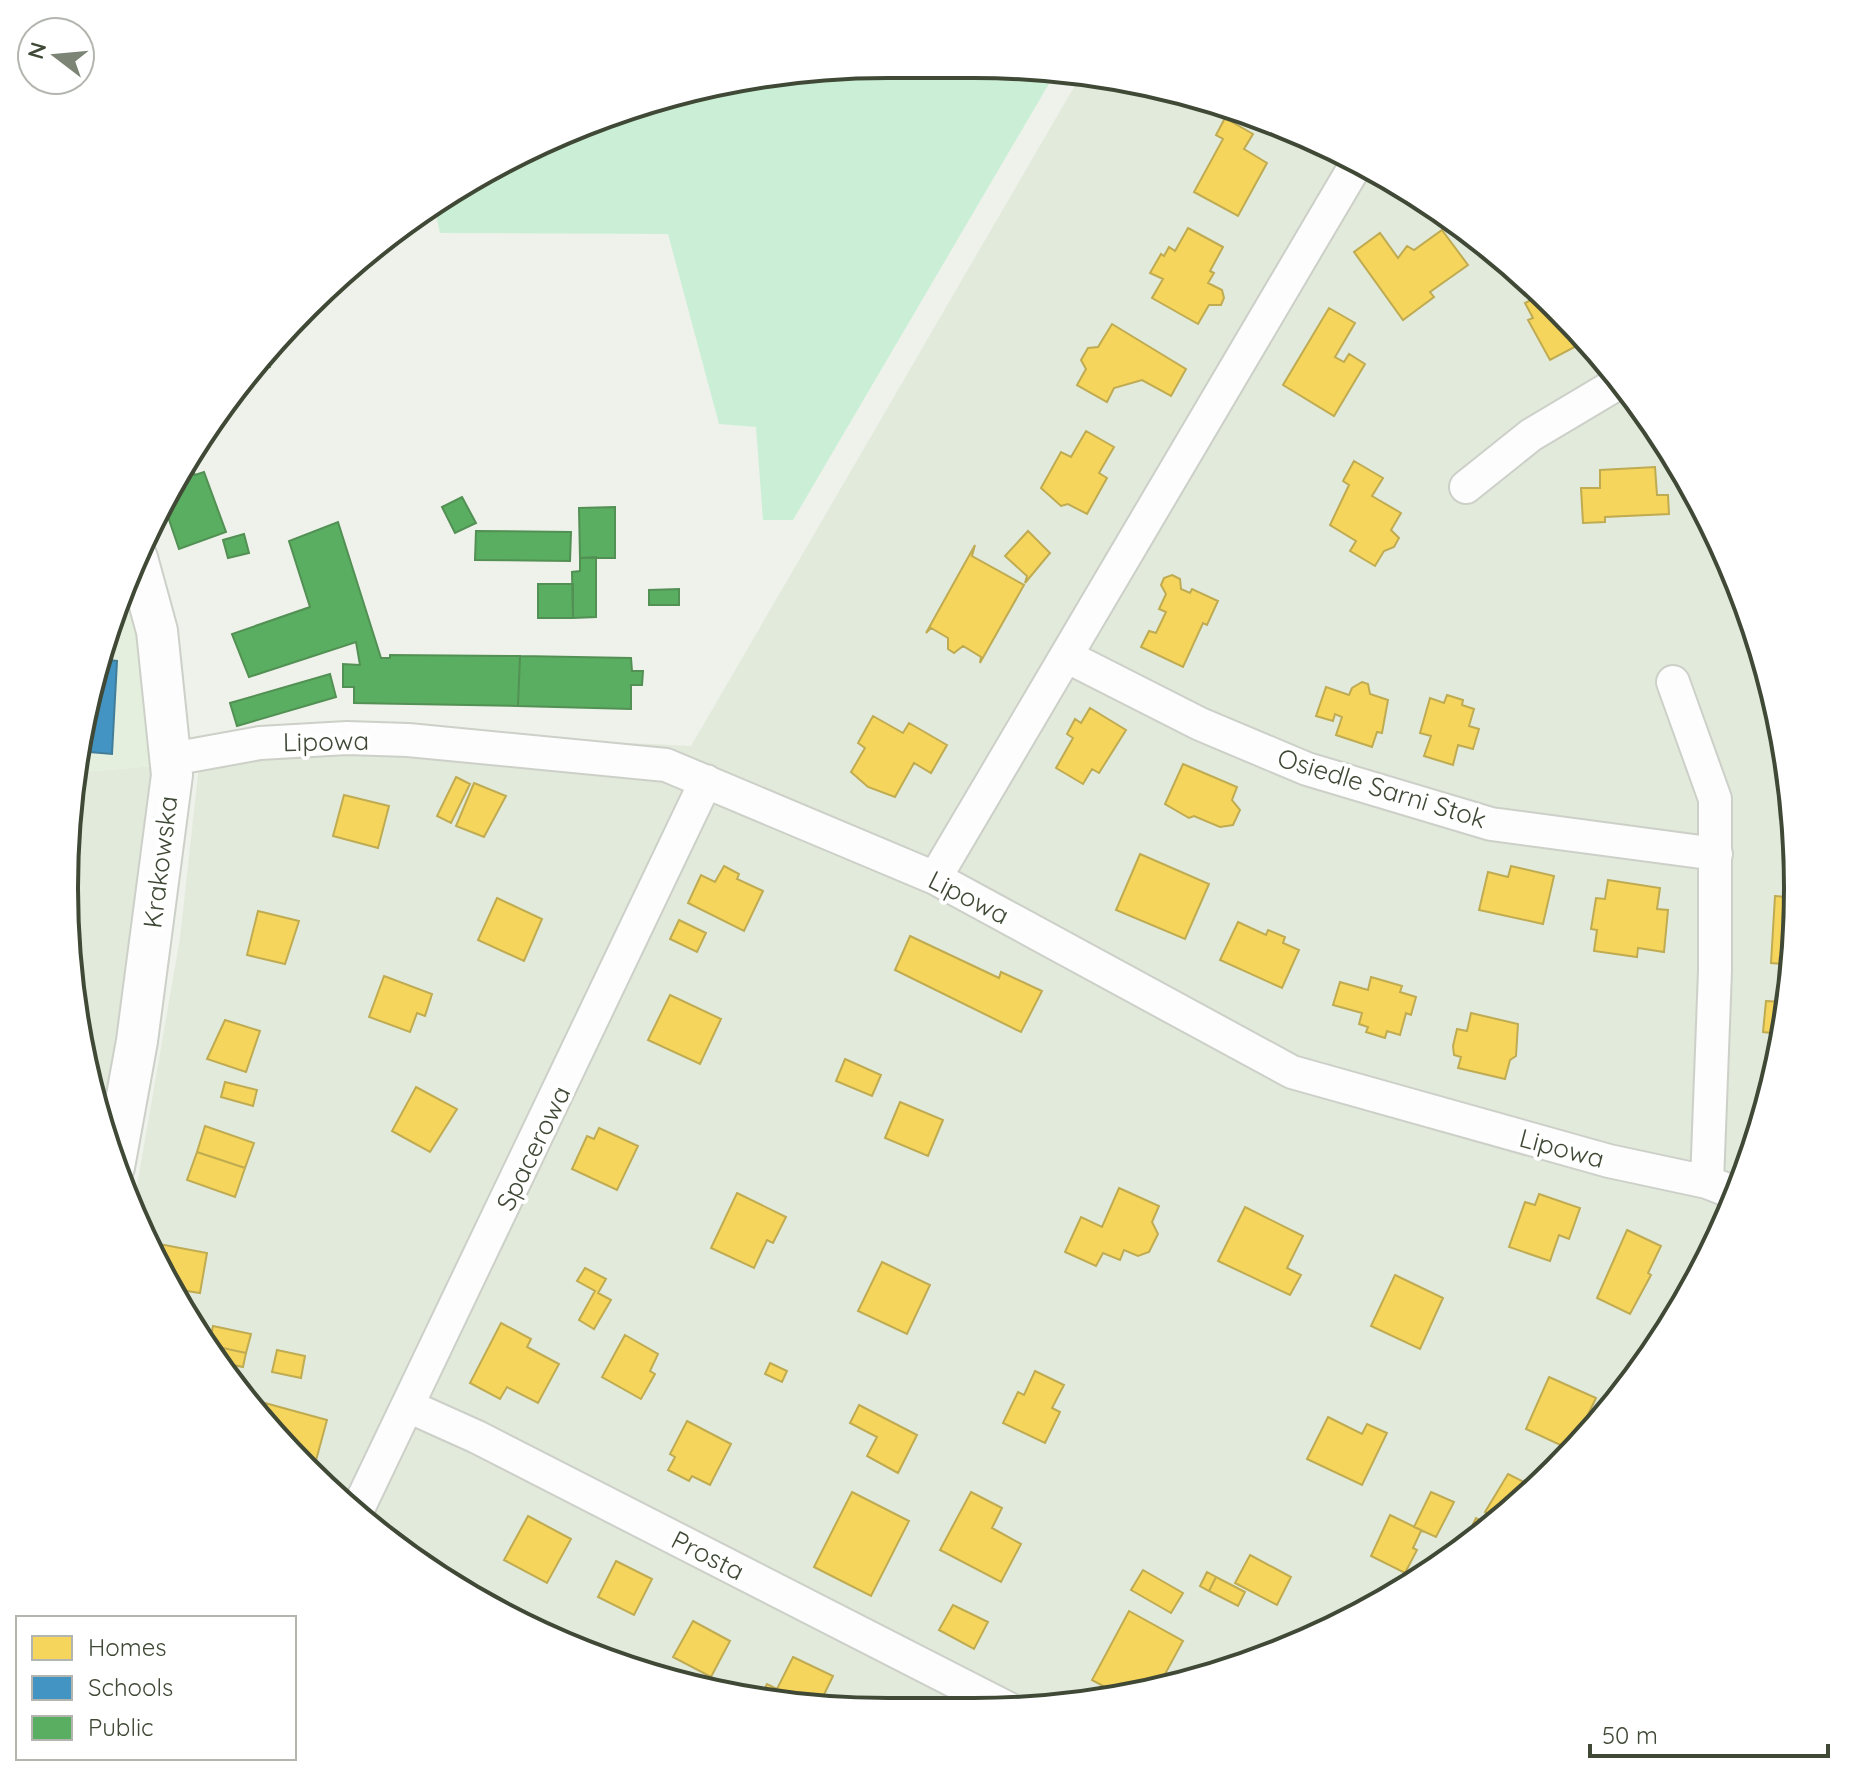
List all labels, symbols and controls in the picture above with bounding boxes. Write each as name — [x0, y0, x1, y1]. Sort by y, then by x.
north arrow — [16, 16, 96, 96]
text: N — [21, 39, 52, 62]
street label: Lipowa — [283, 724, 369, 758]
street label: Osiedle Sarni Stok — [1274, 741, 1490, 835]
street label: Krakowska — [136, 794, 184, 930]
street label: Lipowa — [923, 863, 1015, 931]
street label: Spacerowa — [489, 1080, 577, 1216]
street label: Lipowa — [1516, 1121, 1608, 1175]
street label: Prosta — [666, 1523, 750, 1587]
legend — [16, 1616, 296, 1760]
text: Homes — [88, 1632, 166, 1662]
text: Schools — [88, 1672, 173, 1702]
scale bar — [1590, 1708, 1828, 1758]
text: Public — [88, 1712, 153, 1742]
text: 50 m — [1602, 1720, 1658, 1750]

